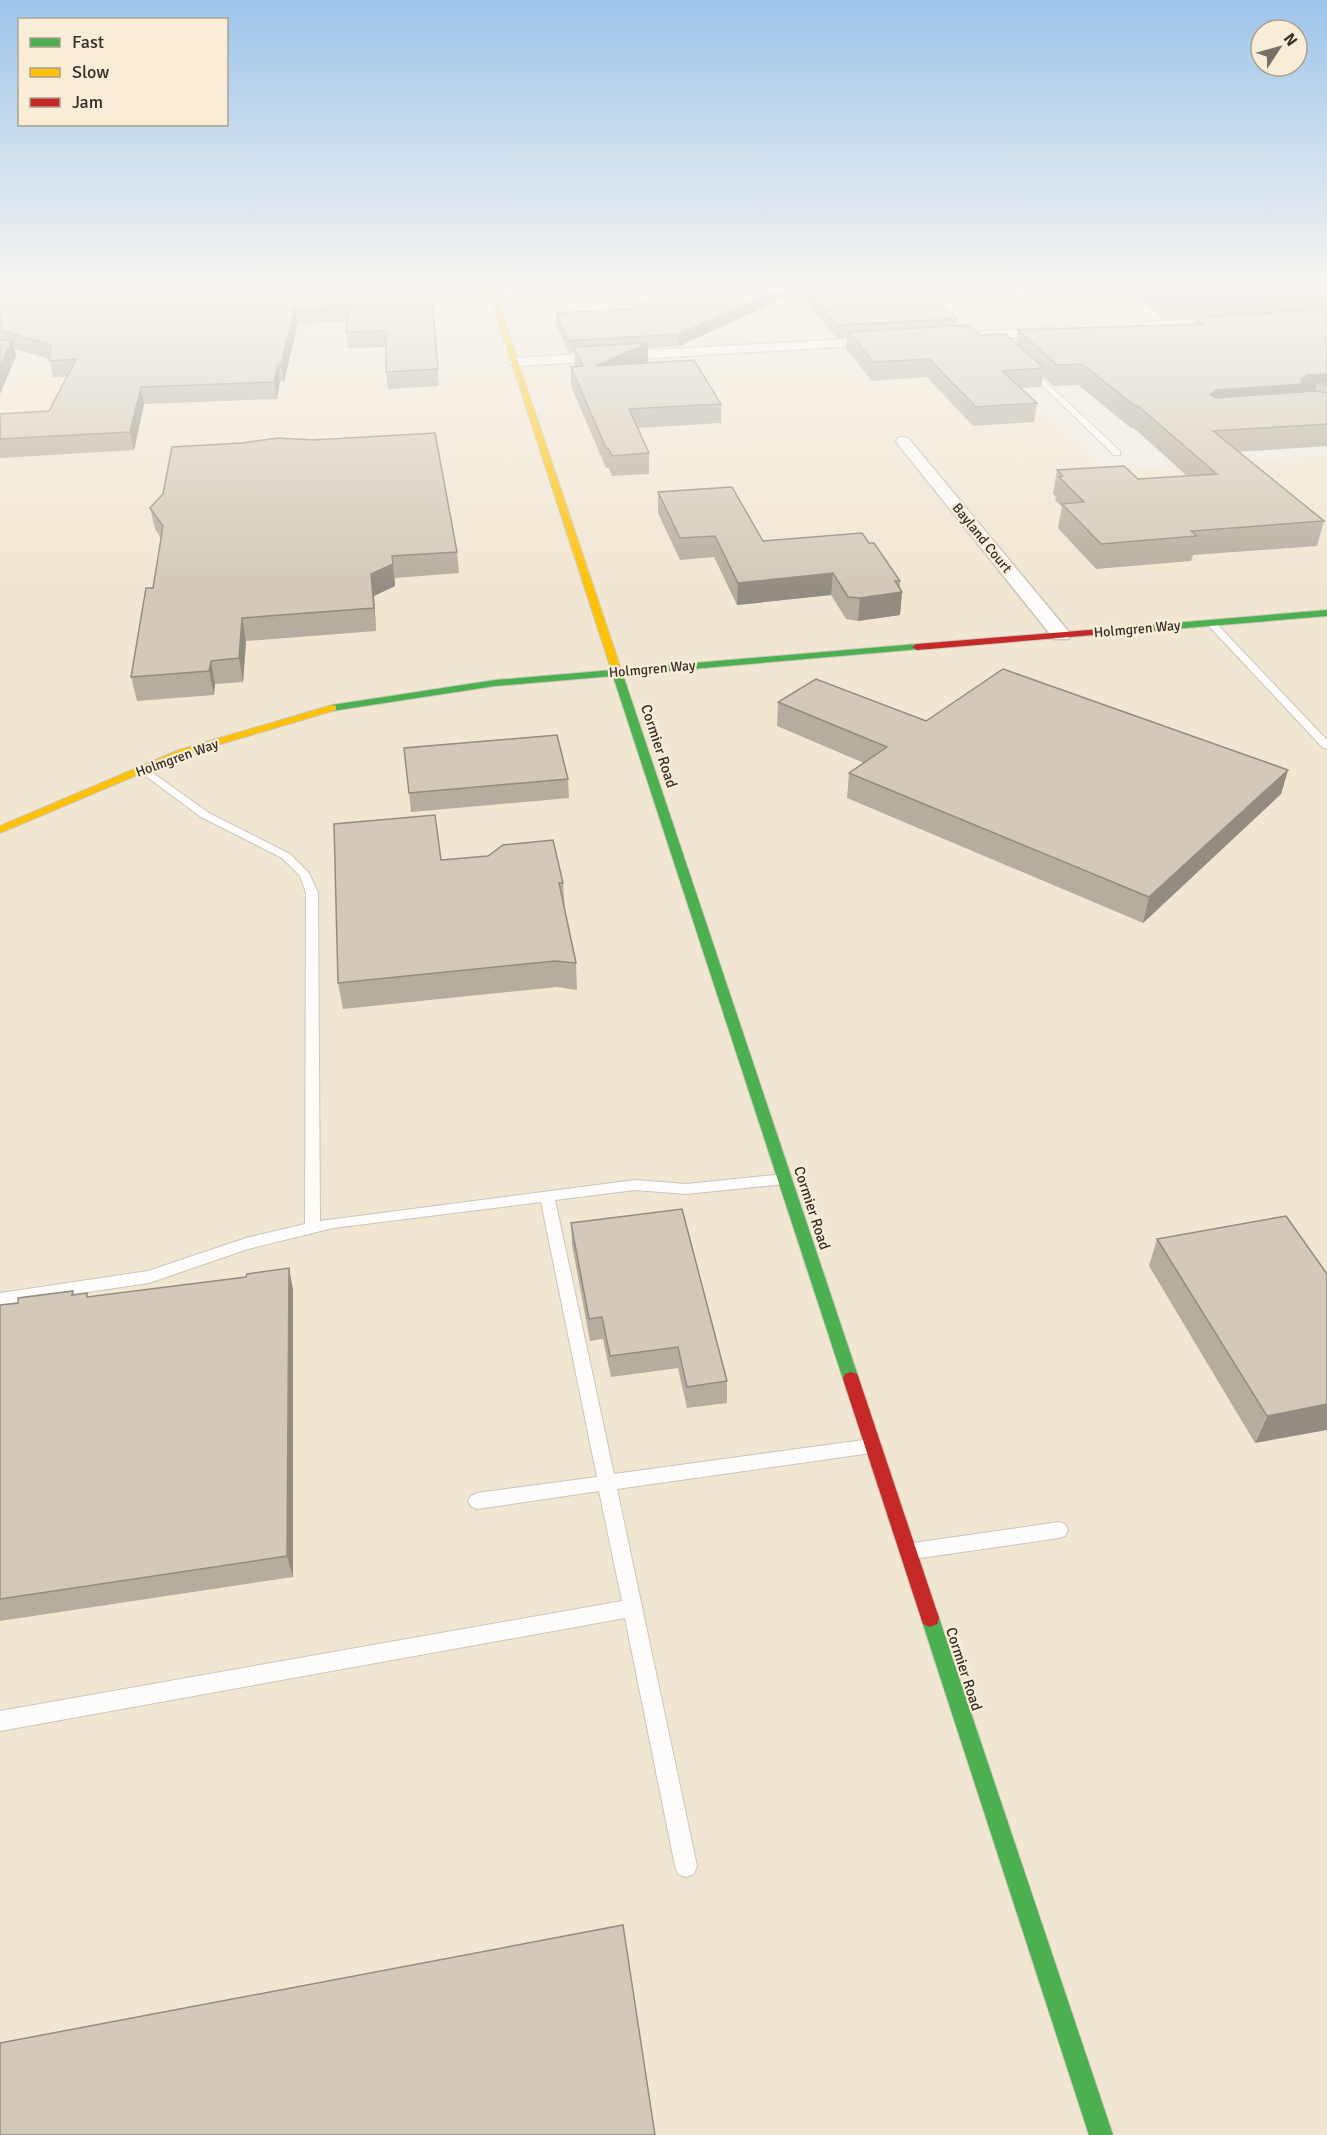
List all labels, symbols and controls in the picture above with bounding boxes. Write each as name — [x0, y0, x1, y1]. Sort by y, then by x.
legend — [18, 18, 228, 126]
north arrow — [1249, 18, 1309, 78]
text: N — [1279, 29, 1302, 50]
text: Fast — [72, 31, 104, 53]
text: Slow — [72, 61, 109, 83]
text: Jam — [72, 91, 103, 113]
street label: Bayland Court — [949, 500, 1015, 576]
street label: Holmgren Way — [1093, 617, 1181, 641]
street label: Holmgren Way — [608, 657, 696, 681]
street label: Cormier Road — [637, 702, 681, 790]
street label: Holmgren Way — [133, 735, 221, 781]
street label: Cormier Road — [790, 1164, 834, 1252]
street label: Cormier Road — [942, 1625, 986, 1713]

